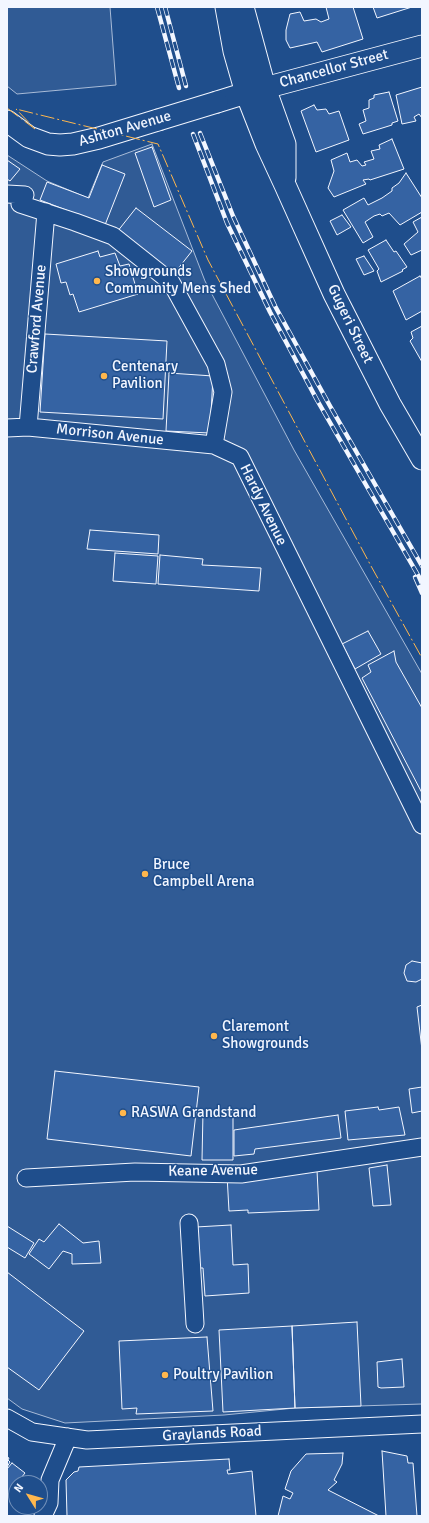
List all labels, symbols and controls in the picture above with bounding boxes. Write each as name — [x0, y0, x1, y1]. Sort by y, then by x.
street label: Chancellor Street — [278, 46, 390, 92]
street label: Ashton Avenue — [77, 107, 173, 151]
place label: Showgrounds Community Mens Shed — [105, 263, 251, 298]
street label: Crawford Avenue — [23, 264, 51, 374]
marker: Showgrounds Community Mens Shed — [92, 276, 102, 286]
street label: Gugeri Street — [323, 282, 377, 366]
place label: Centenary Pavilion — [112, 358, 178, 393]
marker: Centenary Pavilion — [99, 371, 109, 381]
street label: Morrison Avenue — [55, 420, 165, 450]
street label: Hardy Avenue — [236, 461, 290, 549]
place label: Bruce Campbell Arena — [153, 856, 255, 891]
marker: Bruce Campbell Arena — [140, 869, 150, 879]
place label: Claremont Showgrounds — [222, 1018, 309, 1053]
marker: Claremont Showgrounds — [209, 1031, 219, 1041]
place label: RASWA Grandstand — [131, 1104, 256, 1122]
marker: RASWA Grandstand — [118, 1108, 128, 1118]
street label: Keane Avenue — [168, 1161, 258, 1181]
place label: Poultry Pavilion — [173, 1366, 273, 1384]
marker: Poultry Pavilion — [160, 1370, 170, 1380]
street label: Graylands Road — [162, 1422, 262, 1446]
north arrow — [8, 1475, 48, 1515]
text: N — [11, 1481, 26, 1495]

